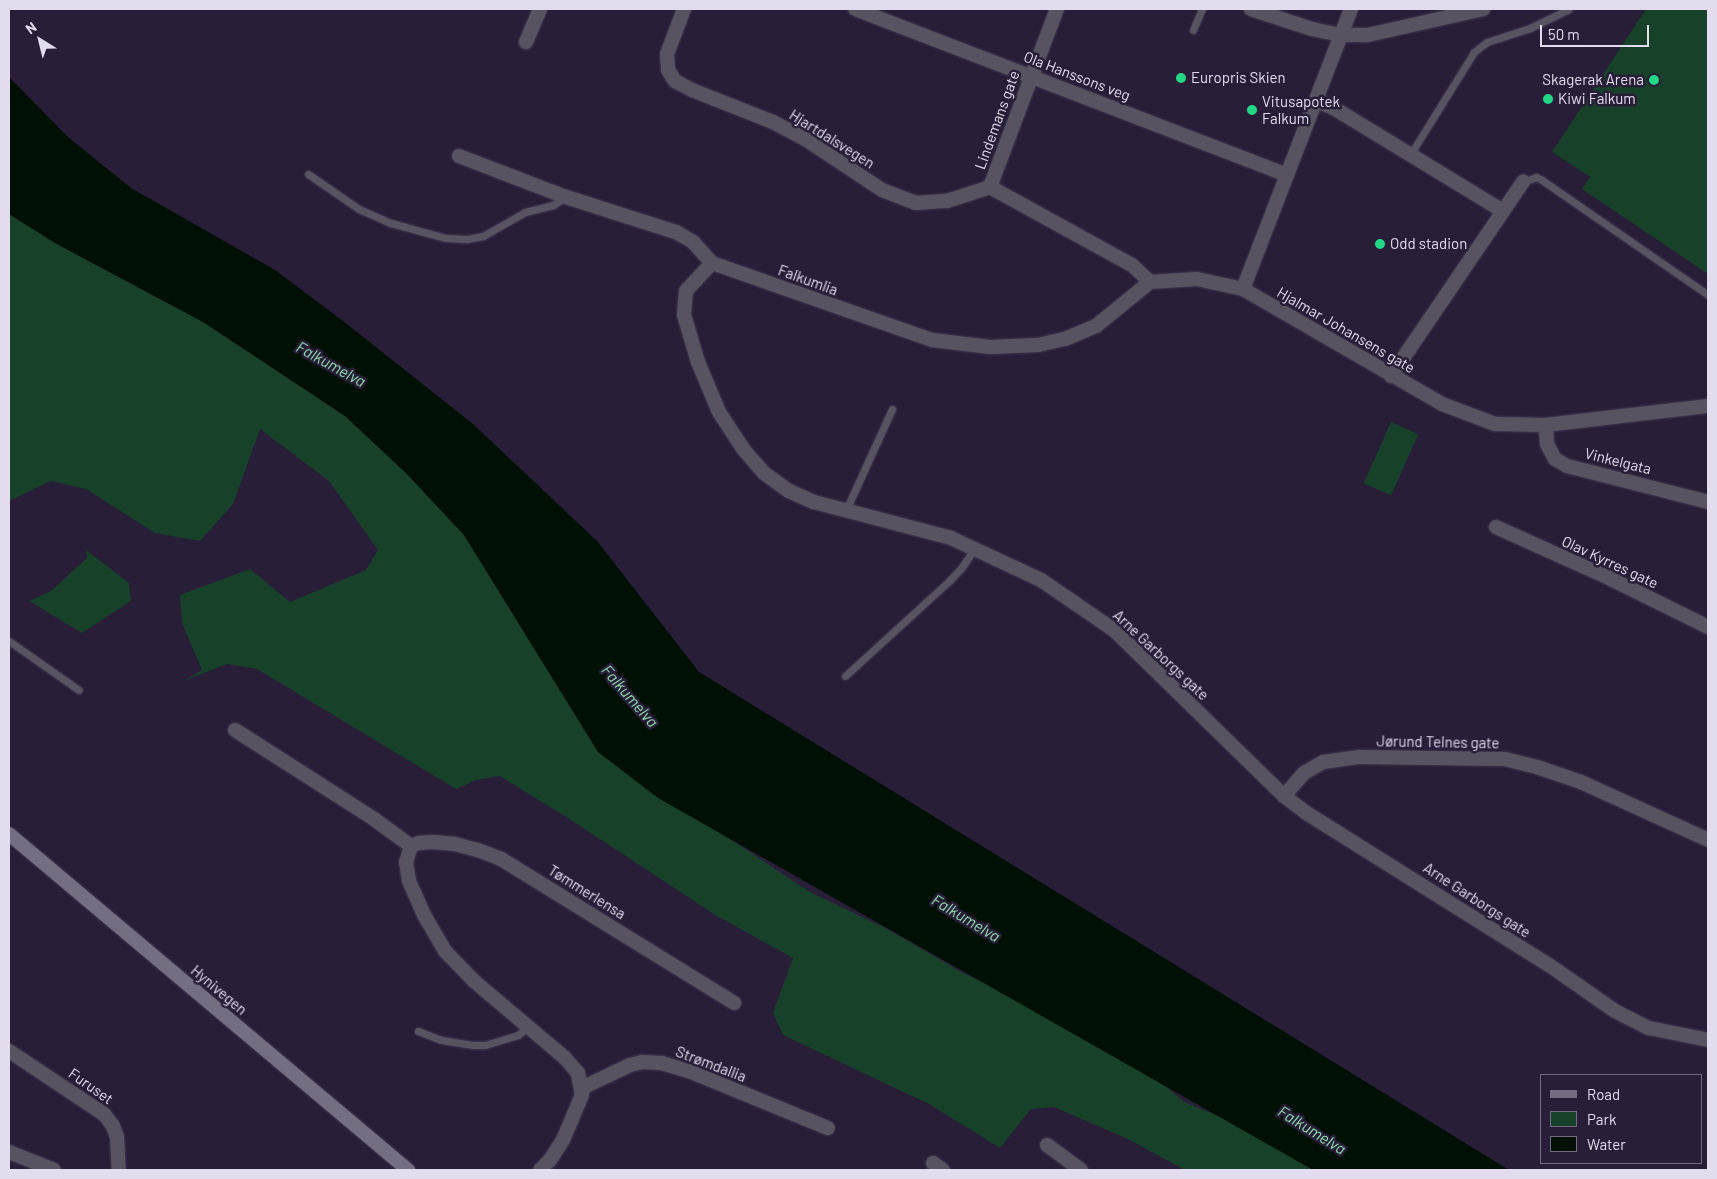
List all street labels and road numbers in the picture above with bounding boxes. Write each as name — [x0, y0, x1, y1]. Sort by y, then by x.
street label: Ola Hanssons veg — [1021, 47, 1133, 105]
street label: Lindemans gate — [971, 68, 1023, 172]
street label: Hjartdalsvegen — [786, 106, 878, 172]
street label: Falkumlia — [776, 261, 840, 299]
street label: Hjalmar Johansens gate — [1274, 283, 1418, 377]
street label: Vinkelgata — [1583, 444, 1653, 478]
street label: Olav Kyrres gate — [1559, 532, 1661, 592]
street label: Arne Garborgs gate — [1109, 606, 1213, 704]
street label: Jørund Telnes gate — [1376, 732, 1500, 752]
street label: Arne Garborgs gate — [1420, 859, 1534, 941]
street label: Tømmerlensa — [545, 861, 629, 923]
street label: Hynivegen — [187, 961, 251, 1019]
street label: Strømdallia — [673, 1042, 749, 1086]
street label: Furuset — [65, 1064, 117, 1108]

